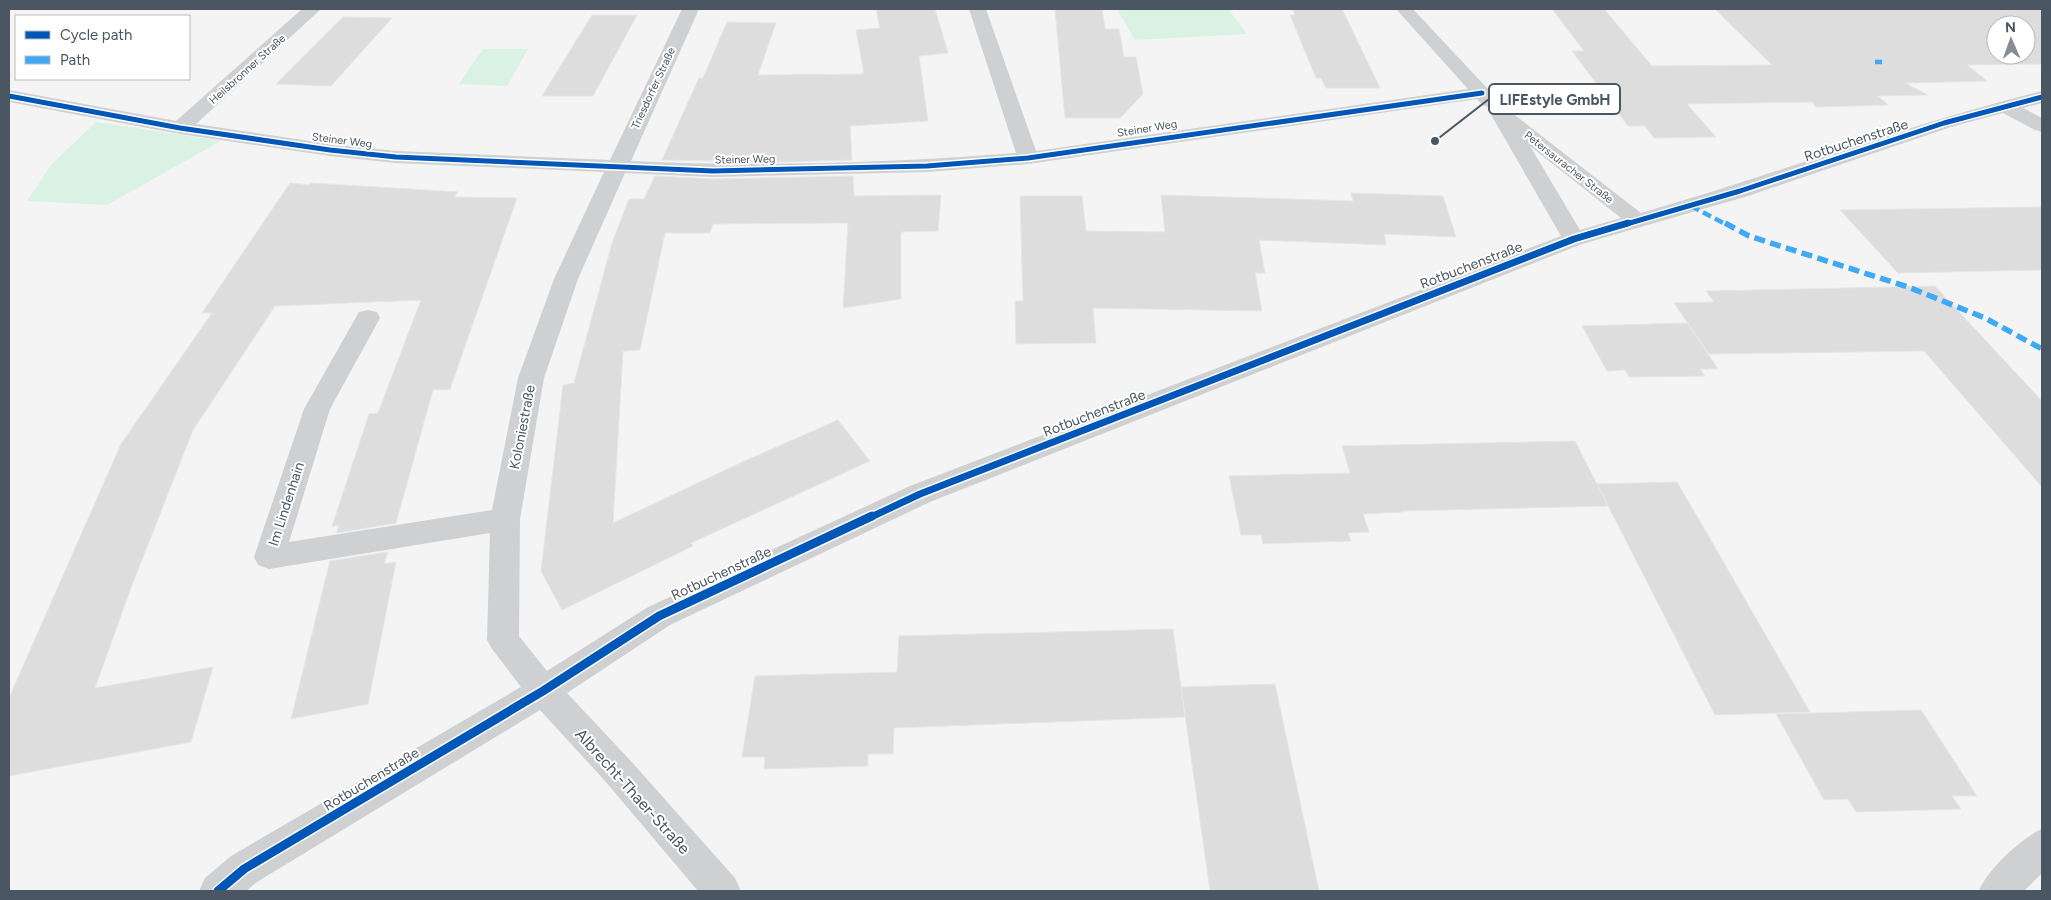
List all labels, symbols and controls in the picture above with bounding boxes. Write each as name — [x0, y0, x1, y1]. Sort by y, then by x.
legend — [15, 15, 190, 80]
north arrow — [1986, 15, 2036, 65]
text: N — [2005, 19, 2016, 36]
text: Cycle path — [60, 26, 132, 44]
street label: Heilsbronner Straße — [207, 32, 288, 107]
street label: Triesdorfer Straße — [629, 45, 678, 131]
text: Path — [60, 51, 90, 69]
callout: LIFEstyle GmbH — [1489, 84, 1620, 114]
text: LIFEstyle GmbH — [1499, 91, 1611, 109]
street label: Rotbuchenstraße — [1802, 116, 1911, 165]
street label: Steiner Weg — [1116, 117, 1178, 140]
street label: Petersauracher Straße — [1522, 129, 1616, 206]
street label: Steiner Weg — [311, 130, 373, 151]
street label: Steiner Weg — [715, 152, 775, 167]
street label: Rotbuchenstraße — [1418, 238, 1525, 293]
street label: Koloniestraße — [506, 383, 539, 471]
street label: Rotbuchenstraße — [1041, 386, 1148, 441]
street label: Im Lindenhain — [265, 460, 308, 548]
street label: Rotbuchenstraße — [669, 543, 774, 604]
street label: Albrecht-Thaer-Straße — [571, 725, 694, 858]
street label: Rotbuchenstraße — [320, 744, 422, 815]

